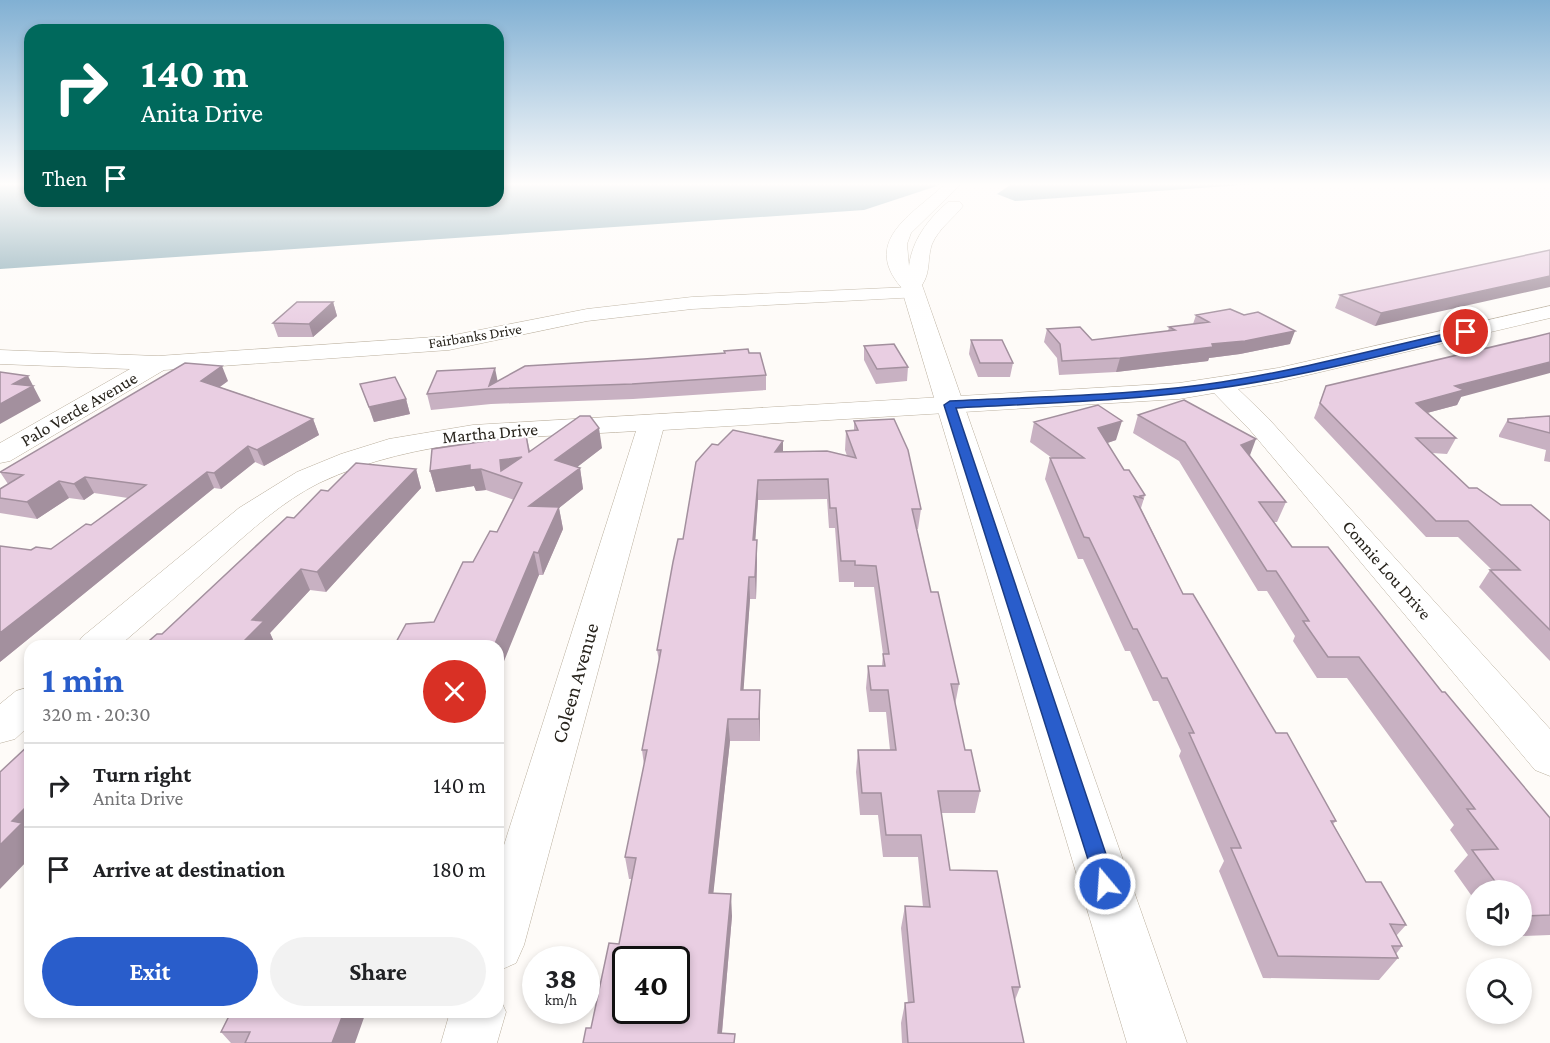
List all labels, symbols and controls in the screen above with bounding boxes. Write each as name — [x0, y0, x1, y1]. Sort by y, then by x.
icon: right — [42, 48, 120, 126]
text: 140 m — [141, 49, 249, 96]
text: Anita Drive — [141, 98, 263, 128]
icon: arrive — [99, 162, 132, 195]
text: Then — [42, 166, 87, 191]
pin — [1440, 306, 1491, 357]
icon: arrive — [1449, 315, 1482, 348]
street label: Fairbanks Drive — [427, 321, 523, 351]
street label: Palo Verde Avenue — [17, 367, 141, 450]
street label: Martha Drive — [441, 419, 539, 447]
street label: Connie Lou Drive — [1339, 516, 1436, 624]
street label: Coleen Avenue — [546, 620, 604, 746]
text: 1 min — [42, 660, 124, 700]
button: close — [423, 660, 486, 723]
text: 320 m · 20:30 — [42, 703, 151, 725]
text: Turn right — [93, 762, 191, 787]
icon: right — [42, 769, 75, 802]
text: 140 m — [433, 773, 486, 798]
text: Anita Drive — [93, 787, 183, 809]
position arrow — [1073, 852, 1137, 916]
icon: arrive — [42, 853, 75, 886]
text: Arrive at destination — [93, 857, 285, 882]
text: 180 m — [433, 857, 486, 882]
map controls — [1466, 880, 1532, 1024]
button: sound — [1466, 880, 1532, 946]
button: Exit — [42, 937, 258, 1006]
button: Share — [270, 937, 486, 1006]
speed limit sign: 40 — [612, 946, 690, 1024]
button: search — [1466, 958, 1532, 1024]
text: 38 — [545, 961, 577, 994]
text: km/h — [545, 992, 577, 1008]

